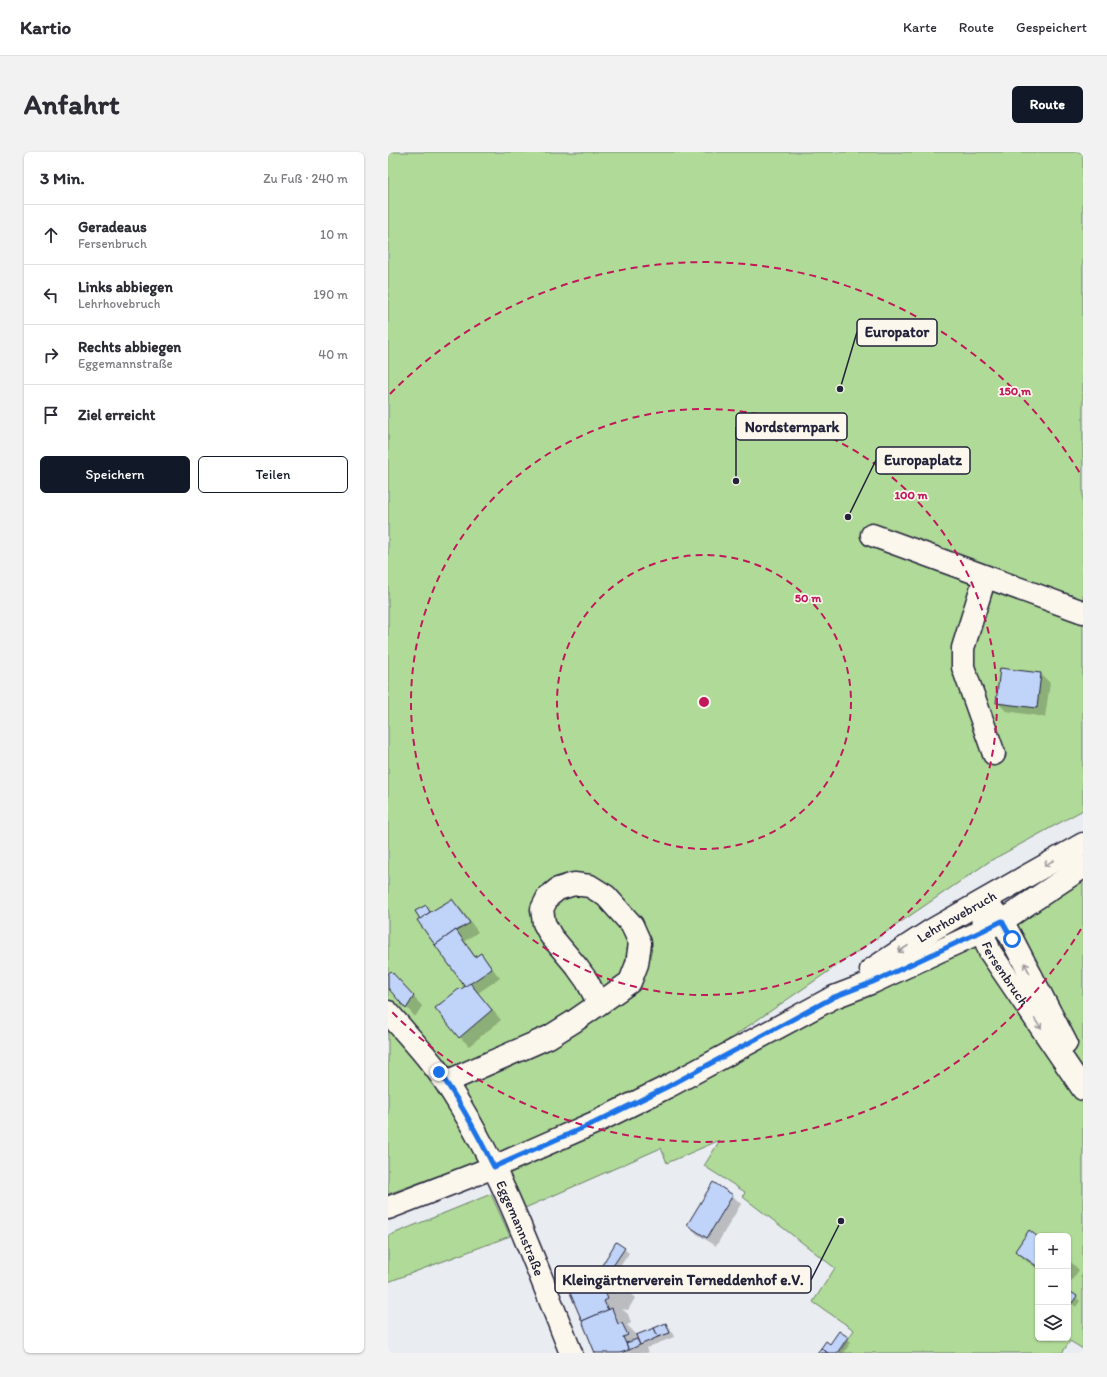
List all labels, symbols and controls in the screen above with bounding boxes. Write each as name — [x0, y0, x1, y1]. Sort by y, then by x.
text: Kartio — [20, 16, 71, 39]
text: Karte — [903, 19, 937, 36]
text: Route — [959, 19, 994, 36]
text: Gespeichert — [1016, 19, 1087, 36]
button: Route — [1012, 86, 1083, 123]
text: Anfahrt — [24, 87, 119, 121]
text: 3 Min. — [40, 168, 85, 188]
text: Zu Fuß · 240 m — [263, 171, 348, 186]
text: Geradeaus — [78, 218, 147, 236]
icon: ahead — [40, 224, 62, 246]
text: 10 m — [320, 227, 348, 242]
text: Fersenbruch — [78, 236, 147, 251]
text: Links abbiegen — [78, 278, 173, 296]
icon: left — [40, 284, 62, 306]
text: 190 m — [313, 287, 348, 302]
text: Lehrhovebruch — [78, 296, 160, 311]
callout: Europator — [857, 319, 937, 346]
text: Europator — [865, 323, 930, 342]
text: Rechts abbiegen — [78, 338, 181, 356]
icon: right — [40, 344, 62, 366]
text: 40 m — [318, 347, 348, 362]
text: Eggemannstraße — [78, 356, 173, 371]
text: 150 m — [999, 384, 1032, 398]
icon: arrive — [40, 404, 62, 426]
text: Ziel erreicht — [78, 406, 155, 424]
callout: Nordsternpark — [736, 413, 847, 440]
text: Nordsternpark — [745, 418, 840, 437]
callout: Europaplatz — [876, 447, 970, 474]
text: Europaplatz — [884, 451, 963, 470]
button: Speichern — [40, 456, 190, 493]
button: Teilen — [198, 456, 348, 493]
text: 100 m — [894, 488, 928, 502]
text: 50 m — [795, 591, 822, 605]
centre of rings — [697, 695, 711, 709]
one-way arrow — [1043, 860, 1055, 868]
street label: Lehrhovebruch — [914, 887, 999, 946]
route start — [1003, 930, 1021, 948]
street label: Fersenbruch — [978, 939, 1033, 1010]
one-way arrow — [897, 946, 909, 954]
one-way arrow — [1023, 962, 1030, 974]
one-way arrow — [1034, 1018, 1042, 1029]
route end — [430, 1063, 448, 1081]
street label: Eggemannstraße — [492, 1178, 548, 1279]
map controls — [1035, 1233, 1071, 1341]
button: + — [1035, 1233, 1071, 1269]
callout: Kleingärtnerverein Terneddenhof e.V. — [555, 1266, 811, 1293]
button: − — [1035, 1269, 1071, 1305]
text: Kleingärtnerverein Terneddenhof e.V. — [562, 1271, 804, 1290]
button: layers — [1035, 1305, 1071, 1341]

